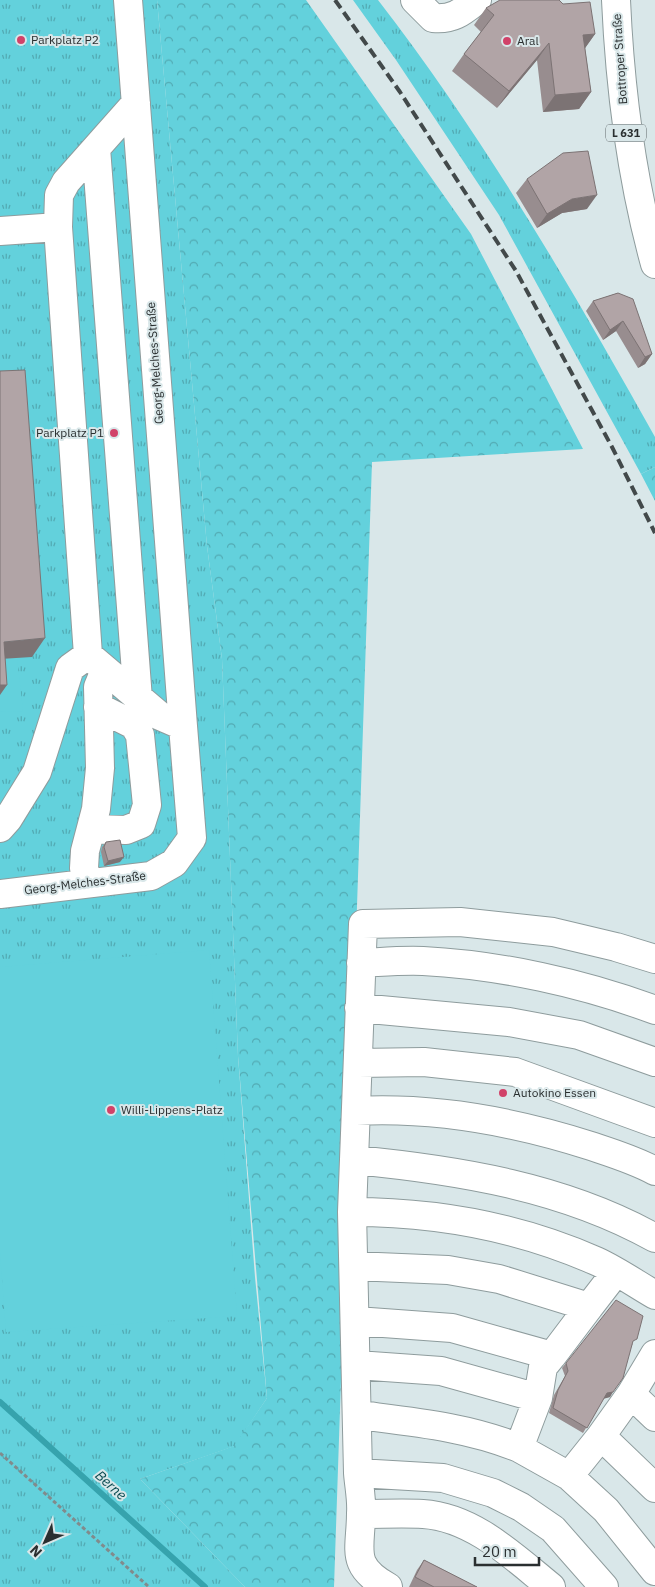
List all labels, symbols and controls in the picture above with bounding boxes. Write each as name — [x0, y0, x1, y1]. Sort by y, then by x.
street label: Bottroper Straße — [609, 13, 630, 105]
place label: Parkplatz P2 — [31, 32, 99, 47]
place label: Aral — [517, 33, 539, 48]
marker: Parkplatz P2 — [15, 34, 27, 46]
marker: Aral — [501, 35, 513, 47]
road number: L 631 — [606, 125, 646, 142]
street label: Georg-Melches-Straße — [143, 301, 166, 425]
place label: Parkplatz P1 — [36, 425, 104, 440]
marker: Parkplatz P1 — [108, 427, 120, 439]
street label: Georg-Melches-Straße — [23, 868, 147, 897]
place label: Autokino Essen — [513, 1085, 596, 1100]
marker: Autokino Essen — [497, 1087, 509, 1099]
place label: Willi-Lippens-Platz — [121, 1102, 223, 1117]
marker: Willi-Lippens-Platz — [105, 1104, 117, 1116]
water label: Berne — [92, 1466, 130, 1504]
north arrow — [20, 1517, 70, 1567]
scale bar — [475, 1534, 539, 1566]
text: N — [26, 1541, 46, 1561]
text: 20 m — [482, 1542, 517, 1561]

